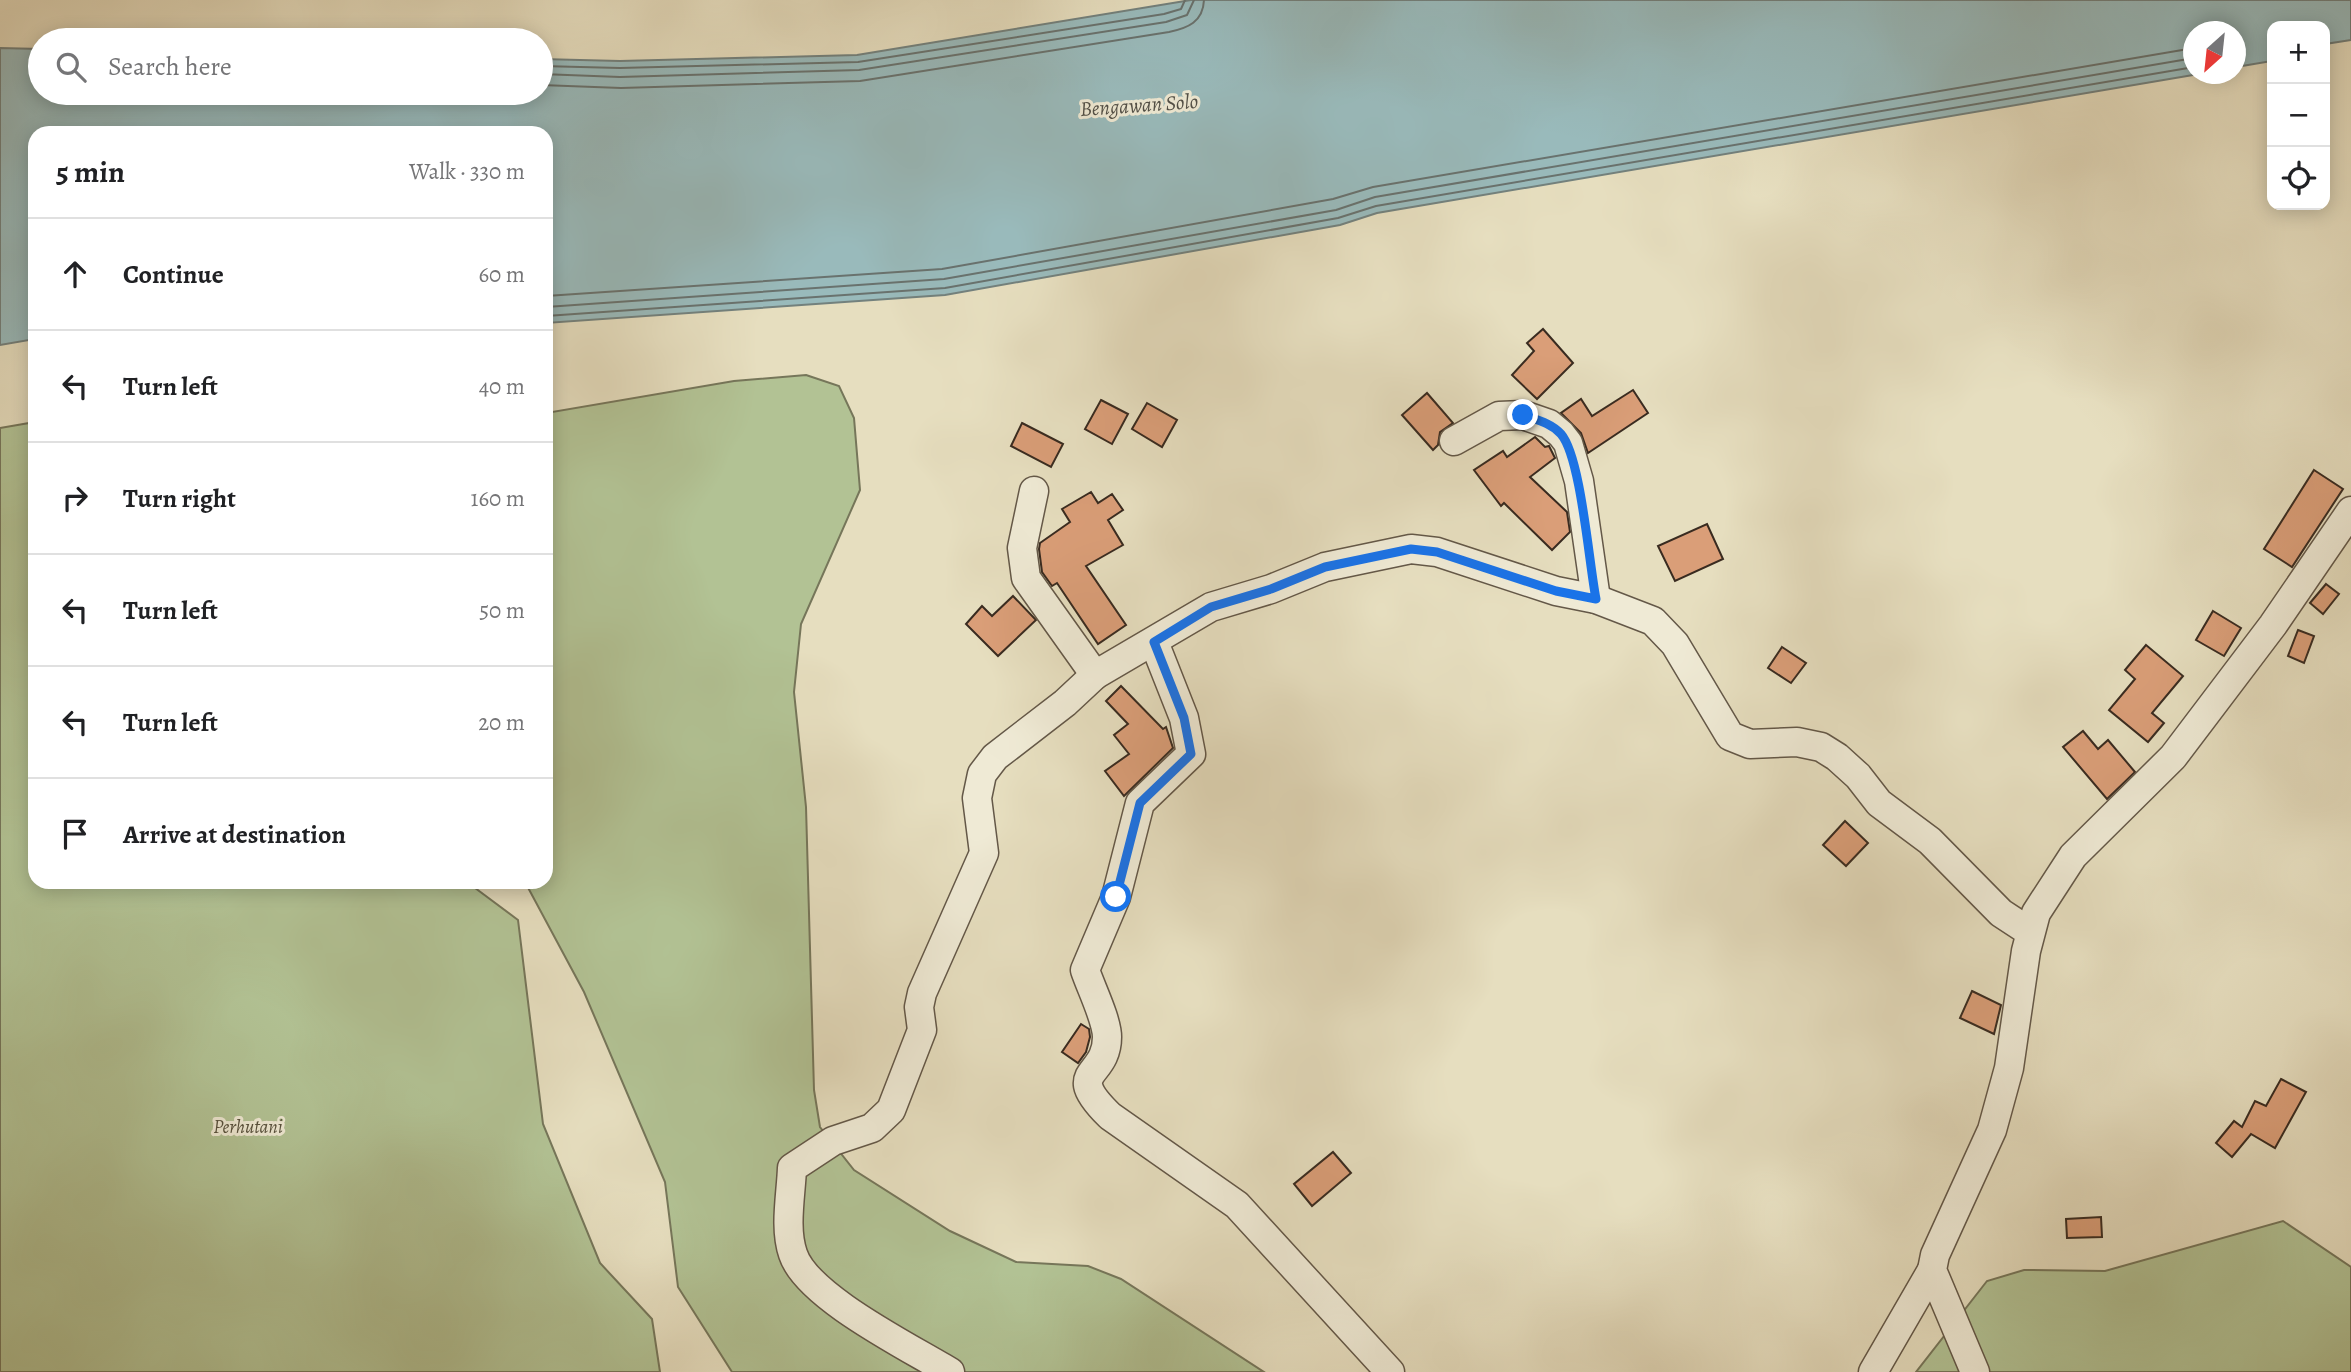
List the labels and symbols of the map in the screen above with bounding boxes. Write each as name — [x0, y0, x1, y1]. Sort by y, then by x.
north arrow — [2183, 21, 2246, 84]
water label: Bengawan Solo — [1079, 87, 1199, 123]
route end — [1507, 399, 1538, 430]
route start — [1100, 881, 1131, 912]
park label: Perhutani — [213, 1114, 283, 1140]

